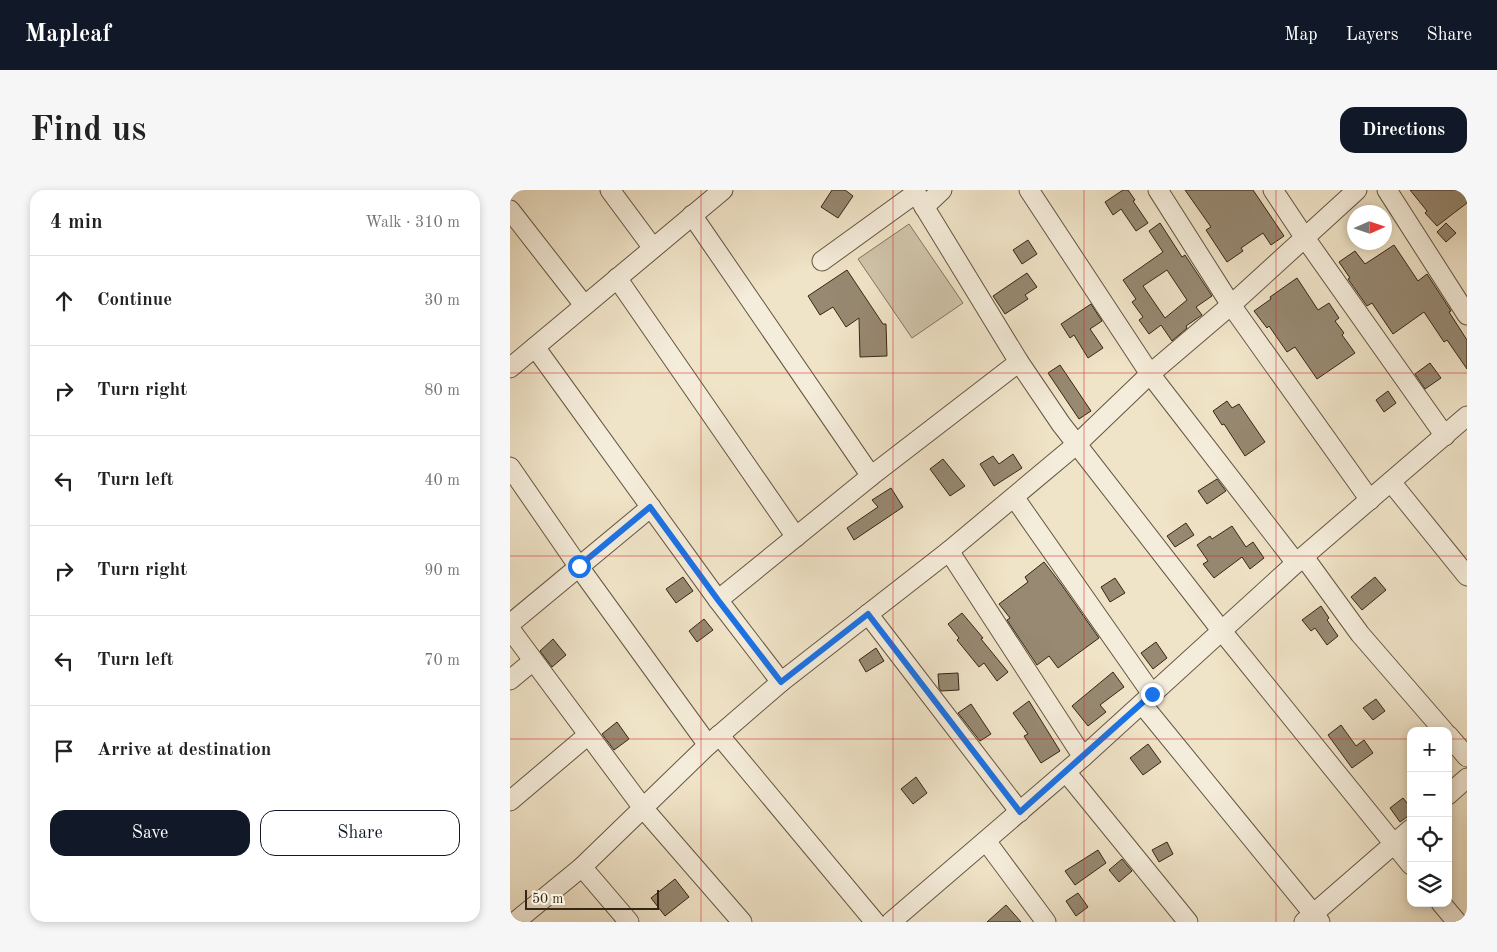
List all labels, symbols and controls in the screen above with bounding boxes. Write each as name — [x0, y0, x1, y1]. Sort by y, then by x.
text: Mapleaf — [25, 23, 111, 47]
text: Map — [1284, 26, 1318, 44]
text: Layers — [1346, 26, 1398, 44]
text: Share — [1426, 26, 1472, 44]
button: Directions — [1340, 107, 1467, 153]
text: Find us — [30, 113, 146, 148]
north arrow — [1347, 205, 1392, 250]
text: 4 min — [50, 212, 103, 233]
text: Walk · 310 m — [365, 215, 460, 231]
icon: ahead — [50, 287, 78, 315]
text: Continue — [97, 291, 172, 310]
text: 30 m — [424, 293, 460, 309]
icon: right — [50, 377, 78, 405]
text: Turn right — [97, 381, 187, 400]
text: 80 m — [424, 383, 460, 399]
icon: left — [50, 467, 78, 495]
text: Turn left — [97, 471, 174, 490]
text: 40 m — [424, 473, 460, 489]
route start — [568, 555, 591, 578]
icon: right — [50, 557, 78, 585]
text: Turn right — [97, 561, 187, 580]
text: 90 m — [424, 563, 460, 579]
icon: left — [50, 647, 78, 675]
text: Turn left — [97, 651, 174, 670]
text: 70 m — [424, 653, 460, 669]
route end — [1141, 683, 1164, 706]
map controls — [1407, 727, 1452, 907]
button: + — [1407, 727, 1452, 772]
icon: arrive — [50, 737, 78, 765]
text: Arrive at destination — [97, 741, 271, 760]
button: − — [1407, 772, 1452, 817]
button: Save — [50, 810, 250, 856]
button: Share — [260, 810, 460, 856]
button: locate — [1407, 817, 1452, 862]
button: layers — [1407, 862, 1452, 907]
scale bar — [525, 887, 659, 910]
text: 50 m — [532, 892, 563, 906]

